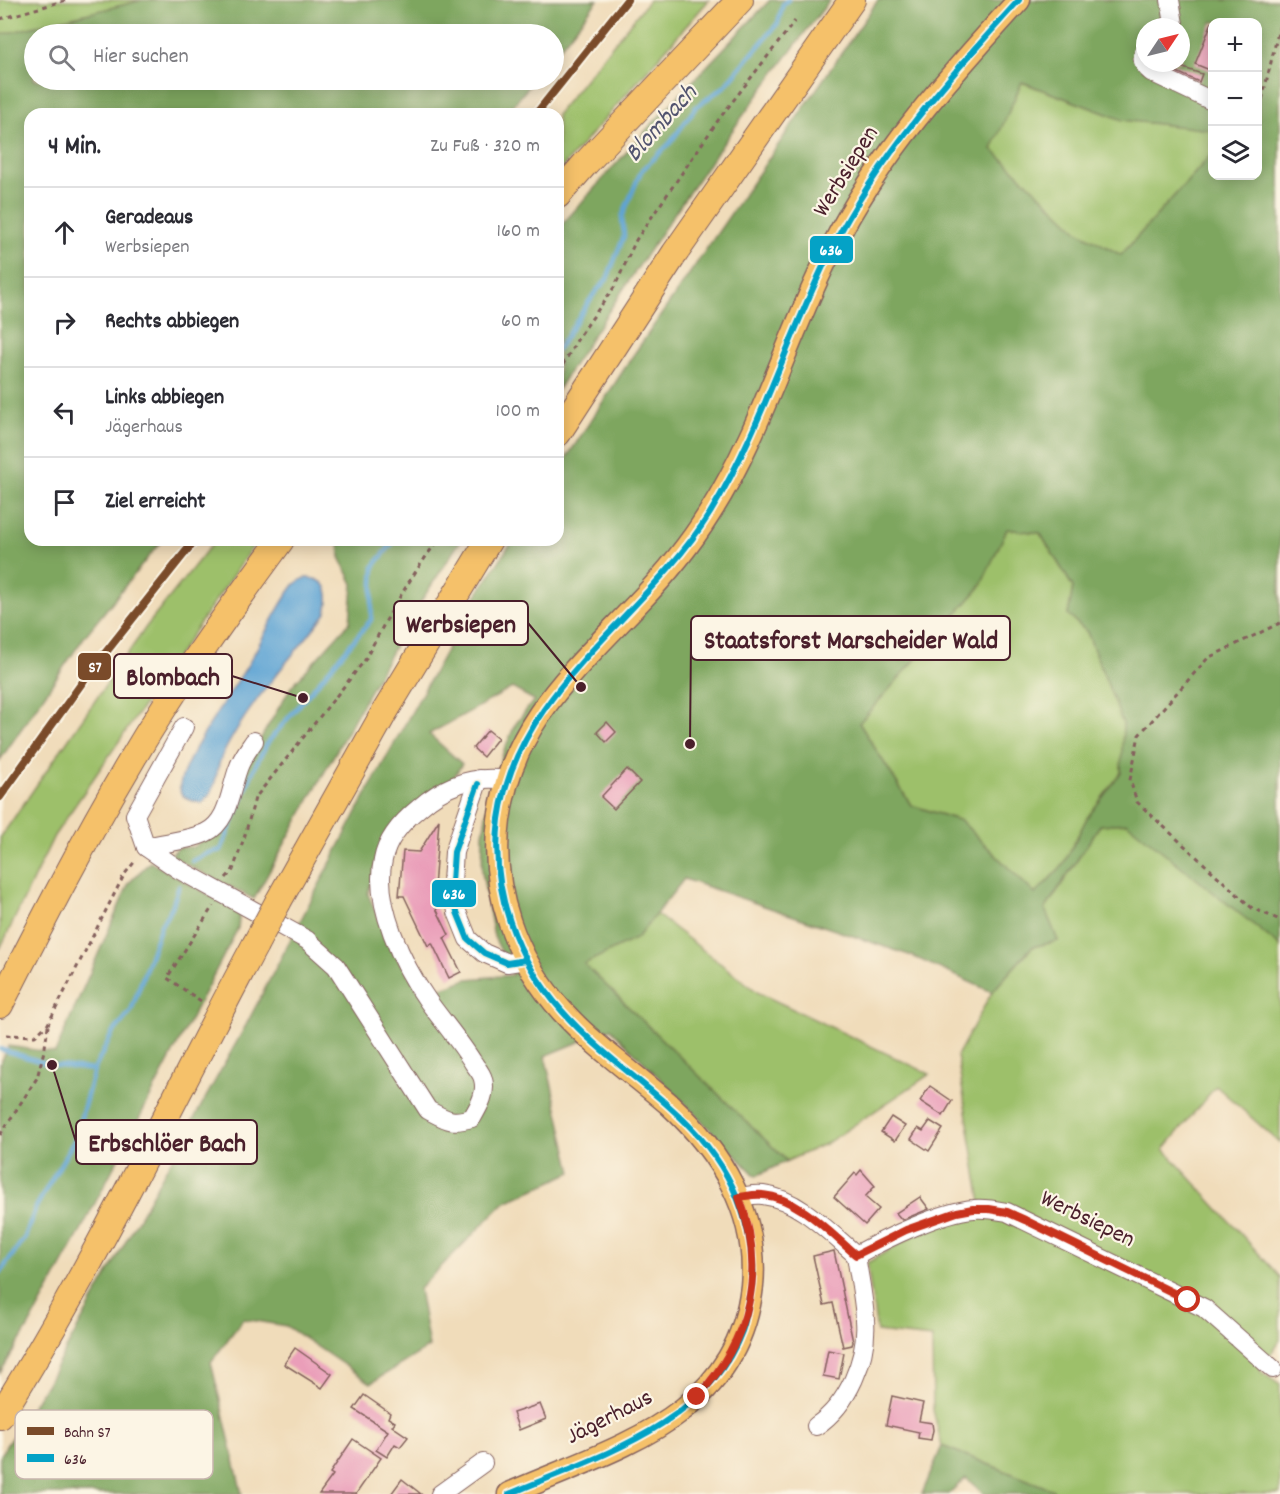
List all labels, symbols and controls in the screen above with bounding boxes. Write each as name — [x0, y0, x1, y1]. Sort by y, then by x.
north arrow — [1136, 18, 1190, 72]
map controls — [1208, 18, 1262, 180]
button: + — [1208, 18, 1262, 72]
search box — [24, 24, 564, 90]
icon: search — [45, 41, 78, 74]
text: Hier suchen — [93, 42, 189, 73]
button: − — [1208, 72, 1262, 126]
water label: Blombach — [617, 76, 708, 171]
street label: Werbsiepen — [806, 120, 888, 224]
button: layers — [1208, 126, 1262, 180]
text: 4 Min. — [48, 129, 101, 166]
text: Zu Fuß · 320 m — [430, 133, 540, 161]
text: Geradeaus — [105, 203, 193, 234]
icon: ahead — [48, 216, 81, 249]
text: 160 m — [497, 218, 540, 246]
text: Werbsiepen — [105, 234, 190, 262]
line badge: 636 — [809, 235, 854, 264]
text: 636 — [820, 240, 843, 263]
icon: right — [48, 306, 81, 339]
text: Rechts abbiegen — [105, 307, 239, 338]
text: 60 m — [501, 308, 540, 336]
text: Links abbiegen — [105, 383, 224, 414]
icon: left — [48, 396, 81, 429]
text: 100 m — [496, 398, 540, 426]
text: Jägerhaus — [105, 414, 183, 442]
icon: arrive — [48, 486, 81, 519]
text: Ziel erreicht — [105, 487, 205, 518]
callout: Werbsiepen — [394, 601, 528, 645]
text: Werbsiepen — [406, 608, 516, 645]
callout: Staatsforst Marscheider Wald — [691, 616, 1010, 660]
text: Staatsforst Marscheider Wald — [704, 624, 998, 661]
line badge: S7 — [77, 652, 112, 681]
callout: Blombach — [114, 654, 232, 698]
text: S7 — [88, 657, 102, 680]
text: Blombach — [126, 661, 220, 698]
line badge: 636 — [431, 879, 477, 908]
text: 636 — [443, 884, 466, 907]
callout: Erbschlöer Bach — [76, 1120, 257, 1164]
text: Erbschlöer Bach — [88, 1127, 246, 1164]
street label: Werbsiepen — [1034, 1182, 1140, 1258]
route start — [1174, 1286, 1200, 1312]
street label: Jägerhaus — [561, 1382, 659, 1454]
route end — [683, 1383, 709, 1409]
legend — [15, 1410, 213, 1479]
text: Bahn S7 — [64, 1422, 111, 1445]
text: 636 — [64, 1449, 87, 1472]

